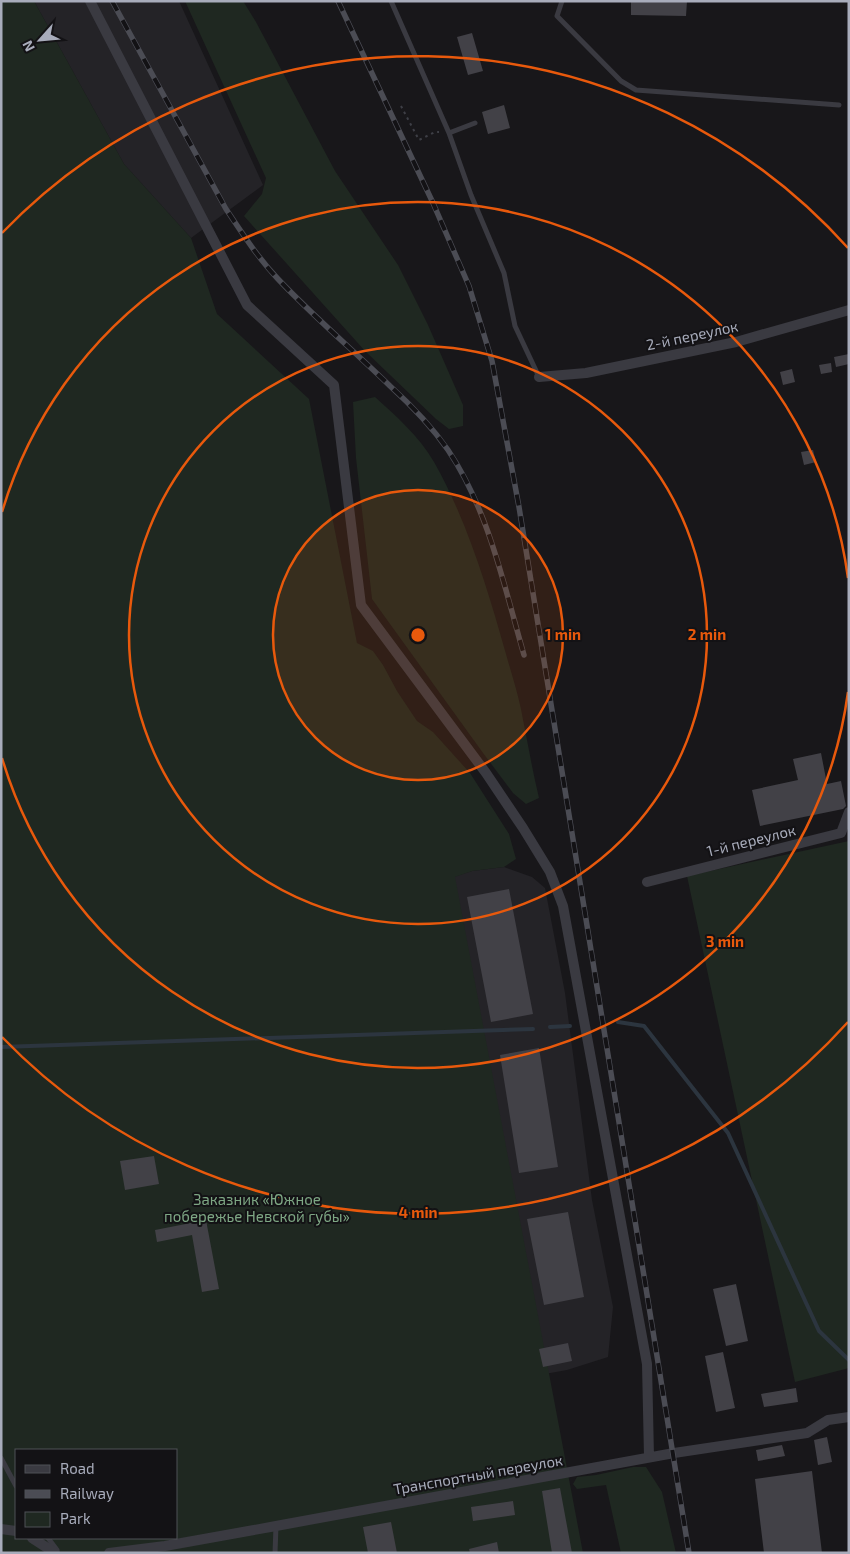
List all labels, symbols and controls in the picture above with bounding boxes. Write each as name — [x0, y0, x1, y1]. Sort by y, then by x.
north arrow — [15, 15, 65, 65]
text: N — [18, 38, 38, 54]
street label: 2-й переулок — [644, 316, 740, 354]
text: 1 min — [545, 625, 581, 643]
text: 2 min — [688, 625, 726, 643]
centre of rings — [409, 626, 427, 644]
street label: 1-й переулок — [705, 820, 798, 861]
text: 3 min — [706, 932, 744, 950]
park label: Заказник «Южное побережье Невской губы» — [164, 1190, 350, 1226]
text: 4 min — [398, 1203, 438, 1221]
legend — [15, 1449, 178, 1539]
street label: Транспортный переулок — [392, 1450, 564, 1499]
text: Road — [60, 1459, 95, 1477]
text: Railway — [60, 1484, 114, 1502]
text: Park — [60, 1509, 91, 1527]

